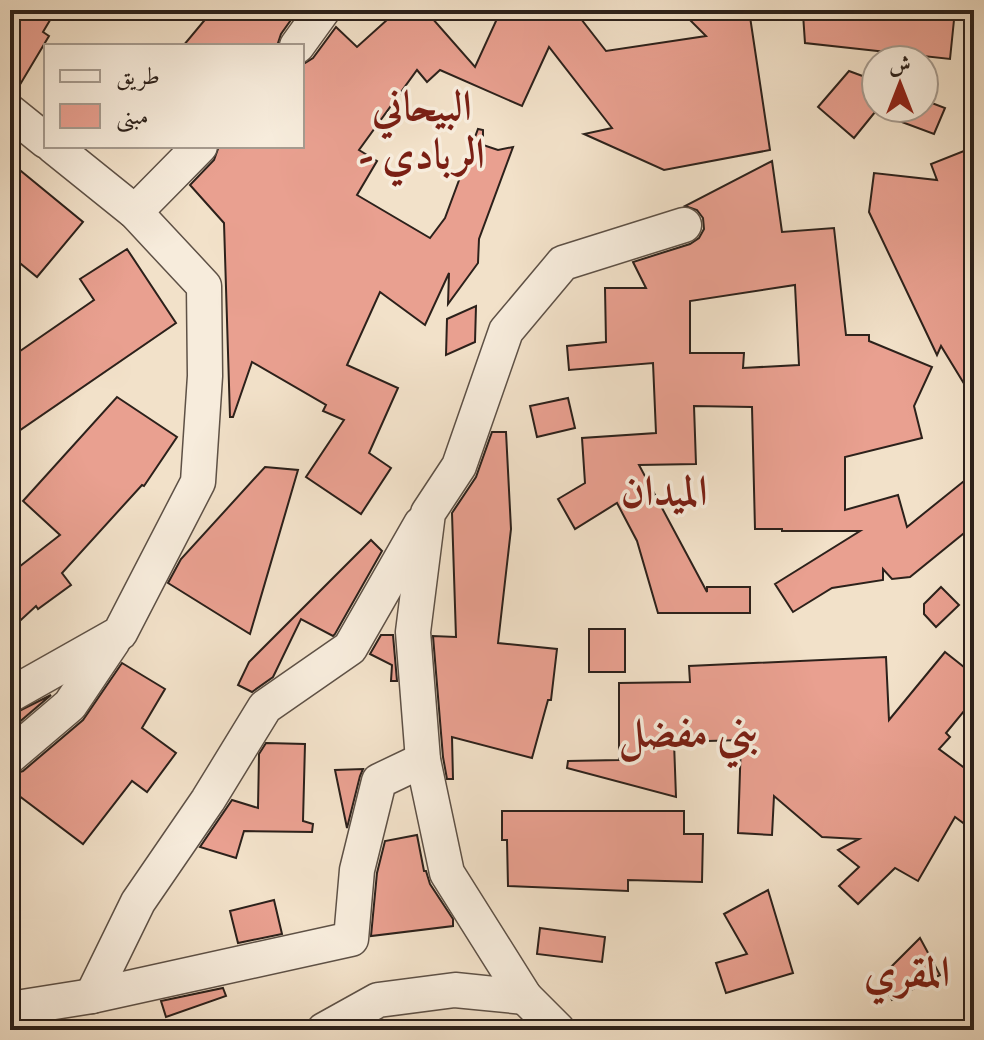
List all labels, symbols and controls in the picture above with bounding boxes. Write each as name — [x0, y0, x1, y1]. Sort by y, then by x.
legend — [44, 44, 304, 148]
north arrow — [860, 44, 940, 124]
text: ش — [889, 51, 911, 83]
text: طريق — [116, 61, 160, 95]
district label: البيحاني - الربادي — [359, 80, 485, 188]
text: مبنى — [116, 101, 149, 135]
district label: الميدان — [620, 465, 708, 525]
district label: بني مفضل — [618, 706, 760, 769]
district label: المقري — [864, 946, 950, 1006]

